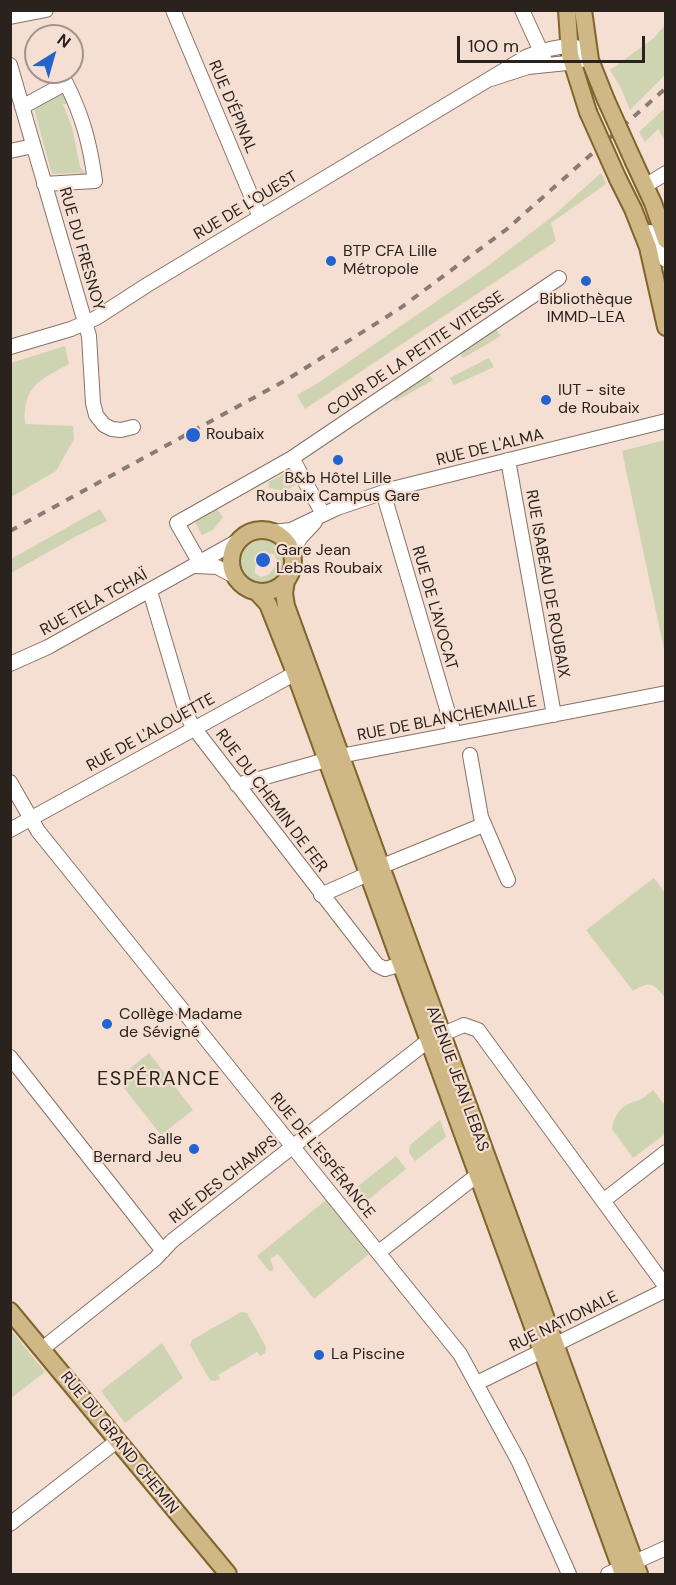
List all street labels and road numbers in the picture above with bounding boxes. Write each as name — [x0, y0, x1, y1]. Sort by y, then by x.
street label: RUE D'ÉPINAL — [204, 58, 260, 156]
street label: RUE DE L'OUEST — [191, 168, 301, 244]
street label: RUE DU FRESNOY — [54, 185, 108, 313]
street label: COUR DE LA PETITE VITESSE — [324, 288, 508, 420]
street label: RUE DE L'ALMA — [434, 425, 546, 471]
street label: RUE ISABEAU DE ROUBAIX — [521, 488, 573, 680]
street label: RUE DE L'AVOCAT — [407, 544, 461, 672]
street label: RUE TELA TCHAÏ — [37, 566, 151, 640]
street label: RUE DE L'ALOUETTE — [84, 690, 218, 776]
street label: RUE DE BLANCHEMAILLE — [356, 692, 538, 746]
street label: RUE DU CHEMIN DE FER — [211, 726, 331, 876]
street label: AVENUE JEAN LEBAS — [422, 1004, 492, 1154]
street label: RUE DE L'ESPÉRANCE — [265, 1089, 379, 1223]
street label: RUE DES CHAMPS — [166, 1132, 282, 1228]
street label: RUE NATIONALE — [507, 1288, 621, 1356]
street label: RUE DU GRAND CHEMIN — [56, 1368, 182, 1518]

